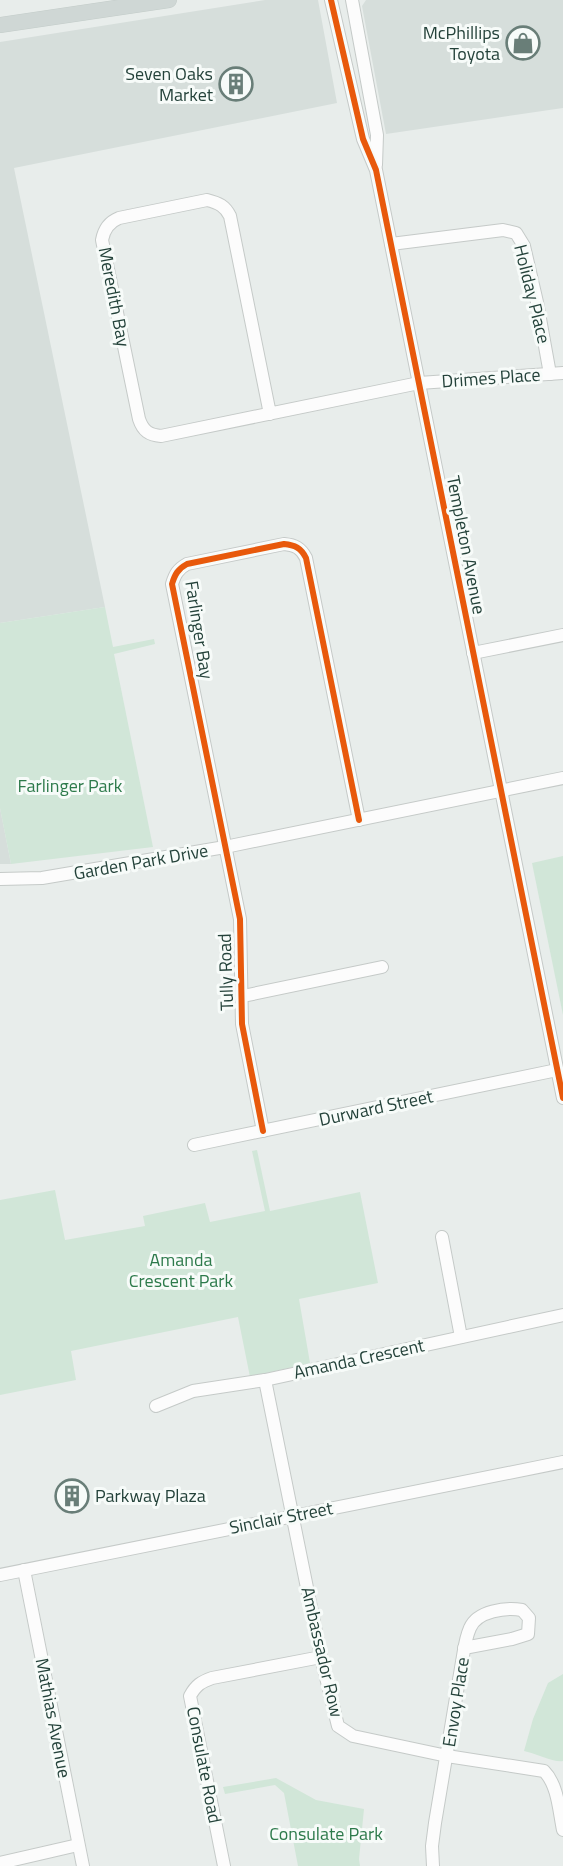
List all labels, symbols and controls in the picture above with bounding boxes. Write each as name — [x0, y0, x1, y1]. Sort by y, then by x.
place label: McPhillips Toyota — [423, 19, 500, 67]
shop icon: McPhillips Toyota — [505, 25, 541, 61]
place label: Seven Oaks Market — [125, 60, 214, 108]
building icon: Seven Oaks Market — [218, 66, 254, 102]
street label: Holiday Place — [507, 241, 558, 346]
street label: Meredith Bay — [92, 245, 137, 350]
street label: Drimes Place — [441, 361, 541, 394]
street label: Templeton Avenue — [440, 473, 493, 616]
street label: Farlinger Bay — [178, 579, 221, 681]
park label: Farlinger Park — [18, 772, 123, 799]
street label: Garden Park Drive — [72, 836, 210, 887]
street label: Tully Road — [211, 933, 240, 1011]
street label: Durward Street — [316, 1082, 436, 1133]
park label: Amanda Crescent Park — [129, 1246, 234, 1294]
street label: Amanda Crescent — [291, 1331, 427, 1386]
building icon: Parkway Plaza — [54, 1478, 90, 1514]
place label: Parkway Plaza — [95, 1482, 206, 1509]
street label: Sinclair Street — [227, 1494, 336, 1541]
street label: Ambassador Row — [294, 1584, 351, 1720]
street label: Envoy Place — [435, 1655, 476, 1749]
street label: Mathias Avenue — [29, 1656, 78, 1780]
street label: Consulate Road — [180, 1704, 229, 1826]
park label: Consulate Park — [269, 1820, 383, 1847]

